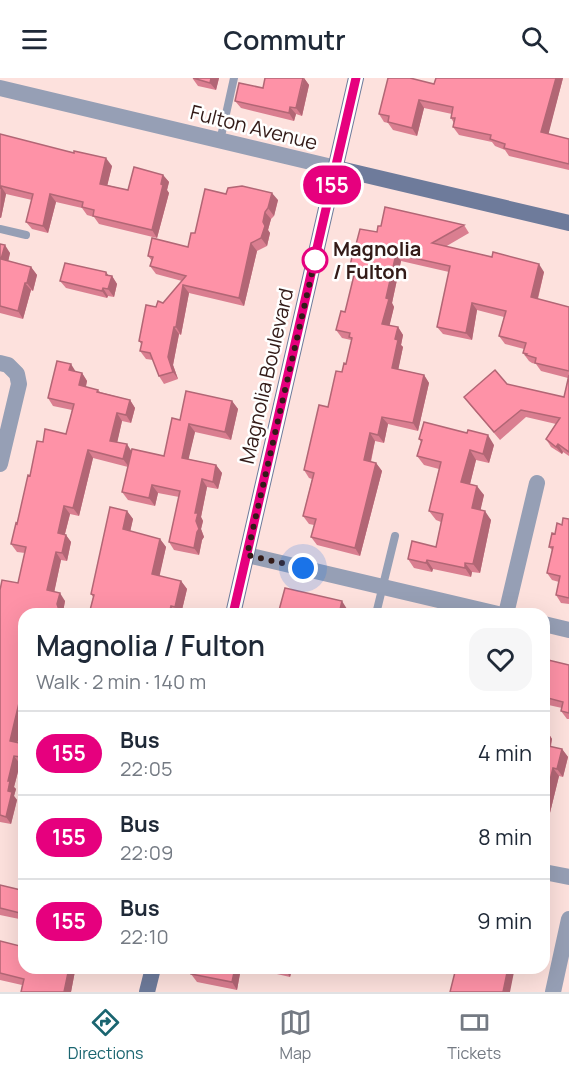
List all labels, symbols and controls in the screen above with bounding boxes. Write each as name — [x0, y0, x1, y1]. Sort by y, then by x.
text: Commutr — [223, 21, 346, 58]
icon: menu — [18, 23, 51, 56]
icon: search — [518, 23, 551, 56]
street label: Fulton Avenue — [187, 98, 321, 156]
line badge: 155 — [298, 166, 366, 204]
text: 155 — [315, 171, 349, 199]
place label: Magnolia / Fulton — [333, 235, 421, 285]
marker: Magnolia / Fulton — [302, 247, 328, 273]
street label: Magnolia Boulevard — [233, 286, 299, 466]
your location — [288, 553, 318, 583]
text: Magnolia / Fulton — [36, 626, 265, 664]
button: heart — [469, 628, 532, 691]
text: Walk · 2 min · 140 m — [36, 668, 206, 695]
text: Bus — [120, 725, 160, 755]
text: 4 min — [478, 738, 532, 768]
text: 155 — [52, 739, 86, 767]
text: 22:05 — [120, 755, 173, 782]
text: Bus — [120, 809, 160, 839]
text: 8 min — [478, 822, 532, 852]
text: 155 — [52, 823, 86, 851]
text: 22:09 — [120, 839, 173, 866]
text: Bus — [120, 893, 160, 923]
text: 9 min — [477, 906, 532, 936]
text: 155 — [52, 907, 86, 935]
text: 22:10 — [120, 923, 169, 950]
tab: Directions — [68, 1006, 143, 1064]
tab: Map — [279, 1006, 312, 1064]
tab: Tickets — [447, 1006, 501, 1064]

